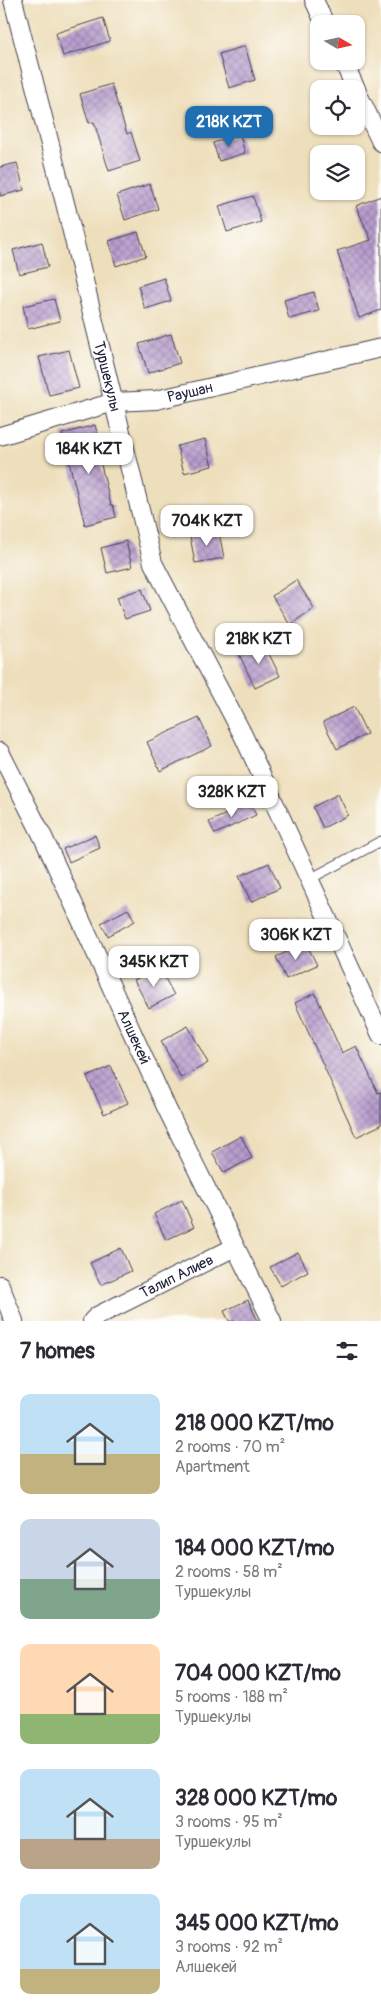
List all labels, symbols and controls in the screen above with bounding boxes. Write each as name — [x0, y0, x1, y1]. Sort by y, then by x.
north arrow — [310, 15, 365, 70]
map controls — [310, 15, 365, 200]
button: locate — [310, 80, 365, 135]
pin: 218K KZT — [177, 106, 281, 148]
text: 218K KZT — [196, 112, 262, 132]
button: layers — [310, 145, 365, 200]
street label: Туршекулы — [89, 339, 125, 413]
street label: Раушан — [166, 378, 215, 407]
pin: 184K KZT — [37, 432, 141, 475]
text: 184K KZT — [56, 439, 122, 459]
pin: 704K KZT — [155, 504, 259, 547]
text: 704K KZT — [171, 511, 243, 531]
pin: 218K KZT — [207, 622, 311, 665]
text: 218K KZT — [226, 629, 292, 649]
pin: 328K KZT — [180, 776, 284, 818]
text: 328K KZT — [198, 782, 266, 802]
pin: 306K KZT — [244, 918, 348, 961]
text: 306K KZT — [260, 925, 332, 945]
pin: 345K KZT — [102, 946, 206, 988]
text: 345K KZT — [119, 952, 189, 972]
street label: Алшекей — [113, 1007, 154, 1067]
street label: Талип Алиев — [137, 1250, 217, 1303]
icon: filters — [333, 1337, 361, 1365]
text: 7 homes — [20, 1338, 95, 1365]
text: 218 000 KZT/mo — [175, 1410, 334, 1437]
icon: home — [60, 1414, 120, 1474]
text: 2 rooms · 70 m² — [175, 1437, 285, 1457]
text: Apartment — [175, 1457, 250, 1477]
text: 184 000 KZT/mo — [175, 1535, 334, 1562]
icon: home — [60, 1539, 120, 1599]
text: 2 rooms · 58 m² — [175, 1562, 283, 1582]
text: Туршекулы — [175, 1582, 251, 1602]
text: 704 000 KZT/mo — [175, 1660, 341, 1687]
icon: home — [60, 1664, 120, 1724]
text: 5 rooms · 188 m² — [175, 1687, 288, 1707]
text: Туршекулы — [175, 1707, 251, 1727]
text: 328 000 KZT/mo — [175, 1785, 337, 1812]
icon: home — [60, 1789, 120, 1849]
text: 3 rooms · 95 m² — [175, 1812, 283, 1832]
text: Туршекулы — [175, 1832, 251, 1852]
text: 345 000 KZT/mo — [175, 1910, 339, 1937]
icon: home — [60, 1914, 120, 1974]
text: 3 rooms · 92 m² — [175, 1937, 283, 1957]
text: Алшекей — [175, 1957, 237, 1977]

